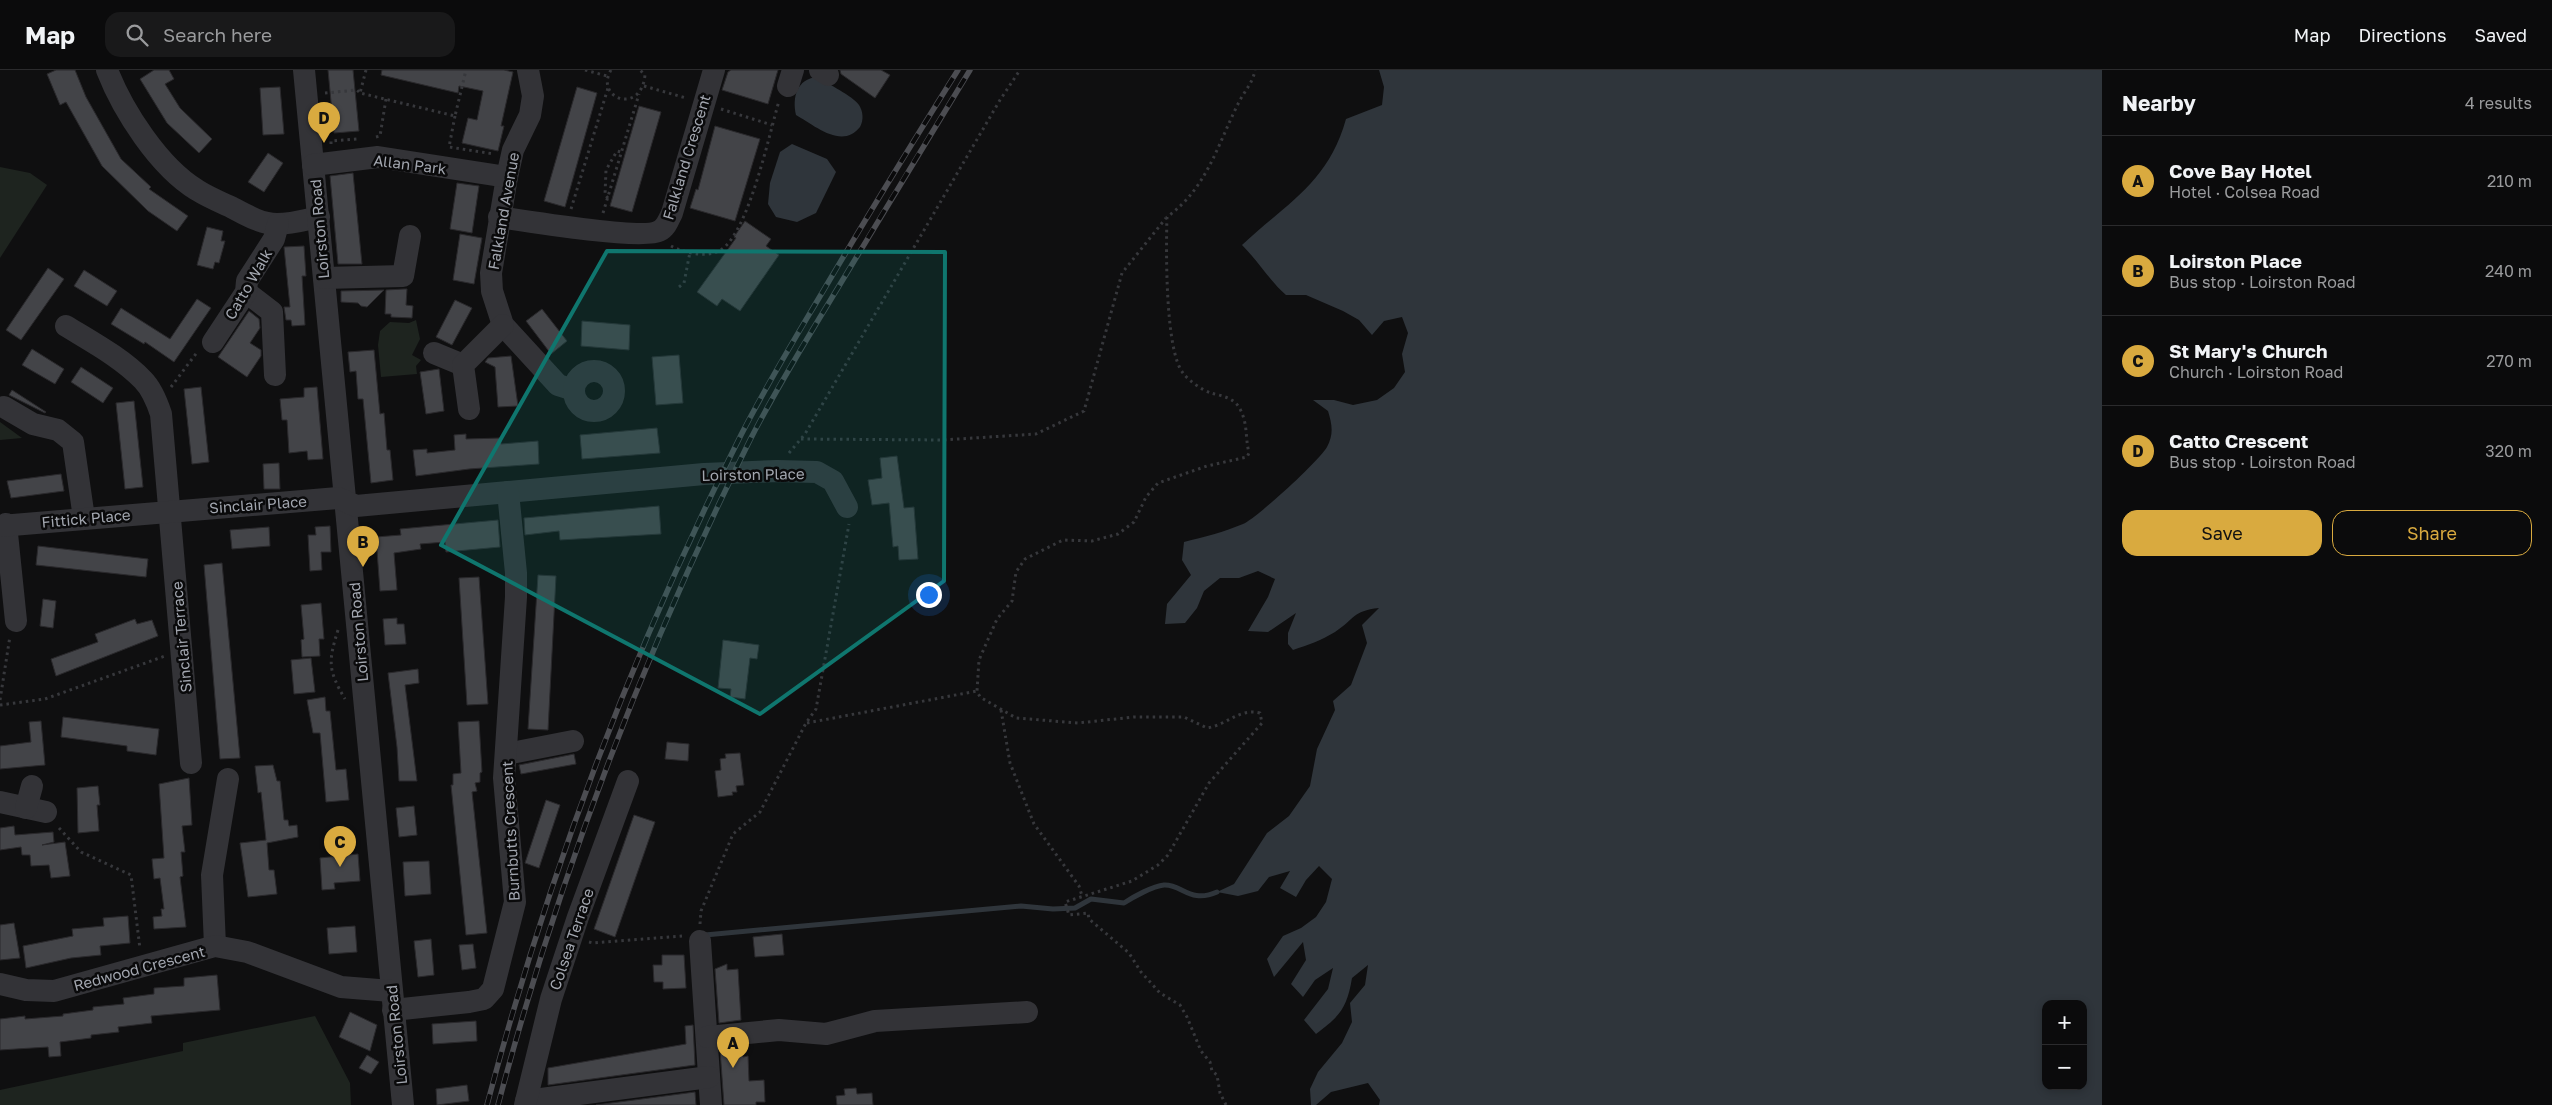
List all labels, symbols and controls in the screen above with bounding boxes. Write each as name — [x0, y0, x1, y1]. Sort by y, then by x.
search box — [105, 12, 455, 57]
text: Map — [25, 20, 75, 49]
icon: search — [123, 21, 151, 49]
text: Search here — [163, 23, 272, 46]
text: Map — [2294, 24, 2330, 46]
text: Directions — [2358, 24, 2446, 46]
text: Saved — [2474, 24, 2527, 46]
text: Nearby — [2122, 90, 2196, 116]
street label: Falkland Crescent — [658, 92, 714, 222]
text: 4 results — [2465, 93, 2532, 113]
pin: D — [308, 102, 340, 143]
street label: Allan Park — [373, 151, 448, 177]
street label: Falkland Avenue — [484, 151, 522, 271]
text: Cove Bay Hotel — [2169, 159, 2312, 182]
text: A — [2132, 171, 2144, 191]
text: 210 m — [2487, 171, 2532, 191]
street label: Loirston Road — [306, 178, 332, 280]
text: Hotel · Colsea Road — [2169, 182, 2320, 202]
street label: Catto Walk — [221, 245, 276, 323]
text: Loirston Place — [2169, 249, 2302, 272]
text: B — [2132, 261, 2144, 281]
text: 240 m — [2485, 261, 2532, 281]
text: Bus stop · Loirston Road — [2169, 272, 2356, 292]
text: St Mary's Church — [2169, 339, 2328, 362]
text: C — [2132, 351, 2144, 371]
text: 270 m — [2486, 351, 2532, 371]
text: Church · Loirston Road — [2169, 362, 2343, 382]
text: Catto Crescent — [2169, 429, 2308, 452]
text: D — [2132, 441, 2144, 461]
text: 320 m — [2485, 441, 2532, 461]
text: Bus stop · Loirston Road — [2169, 452, 2356, 472]
street label: Loirston Place — [701, 464, 805, 484]
street label: Sinclair Place — [209, 492, 308, 516]
street label: Fittick Place — [41, 505, 132, 531]
button: Save — [2122, 510, 2322, 556]
button: Share — [2332, 510, 2532, 556]
pin: B — [347, 526, 379, 567]
street label: Sinclair Terrace — [167, 580, 195, 693]
street label: Loirston Road — [345, 581, 371, 683]
your location — [916, 582, 942, 608]
street label: Burnbutts Crescent — [497, 760, 523, 902]
pin: C — [324, 826, 356, 867]
street label: Colsea Terrace — [545, 885, 597, 992]
street label: Redwood Crescent — [71, 942, 207, 994]
street label: Loirston Road — [382, 984, 410, 1086]
map controls — [2042, 1000, 2087, 1090]
button: + — [2042, 1000, 2087, 1045]
pin: A — [717, 1027, 749, 1068]
button: − — [2042, 1045, 2087, 1090]

